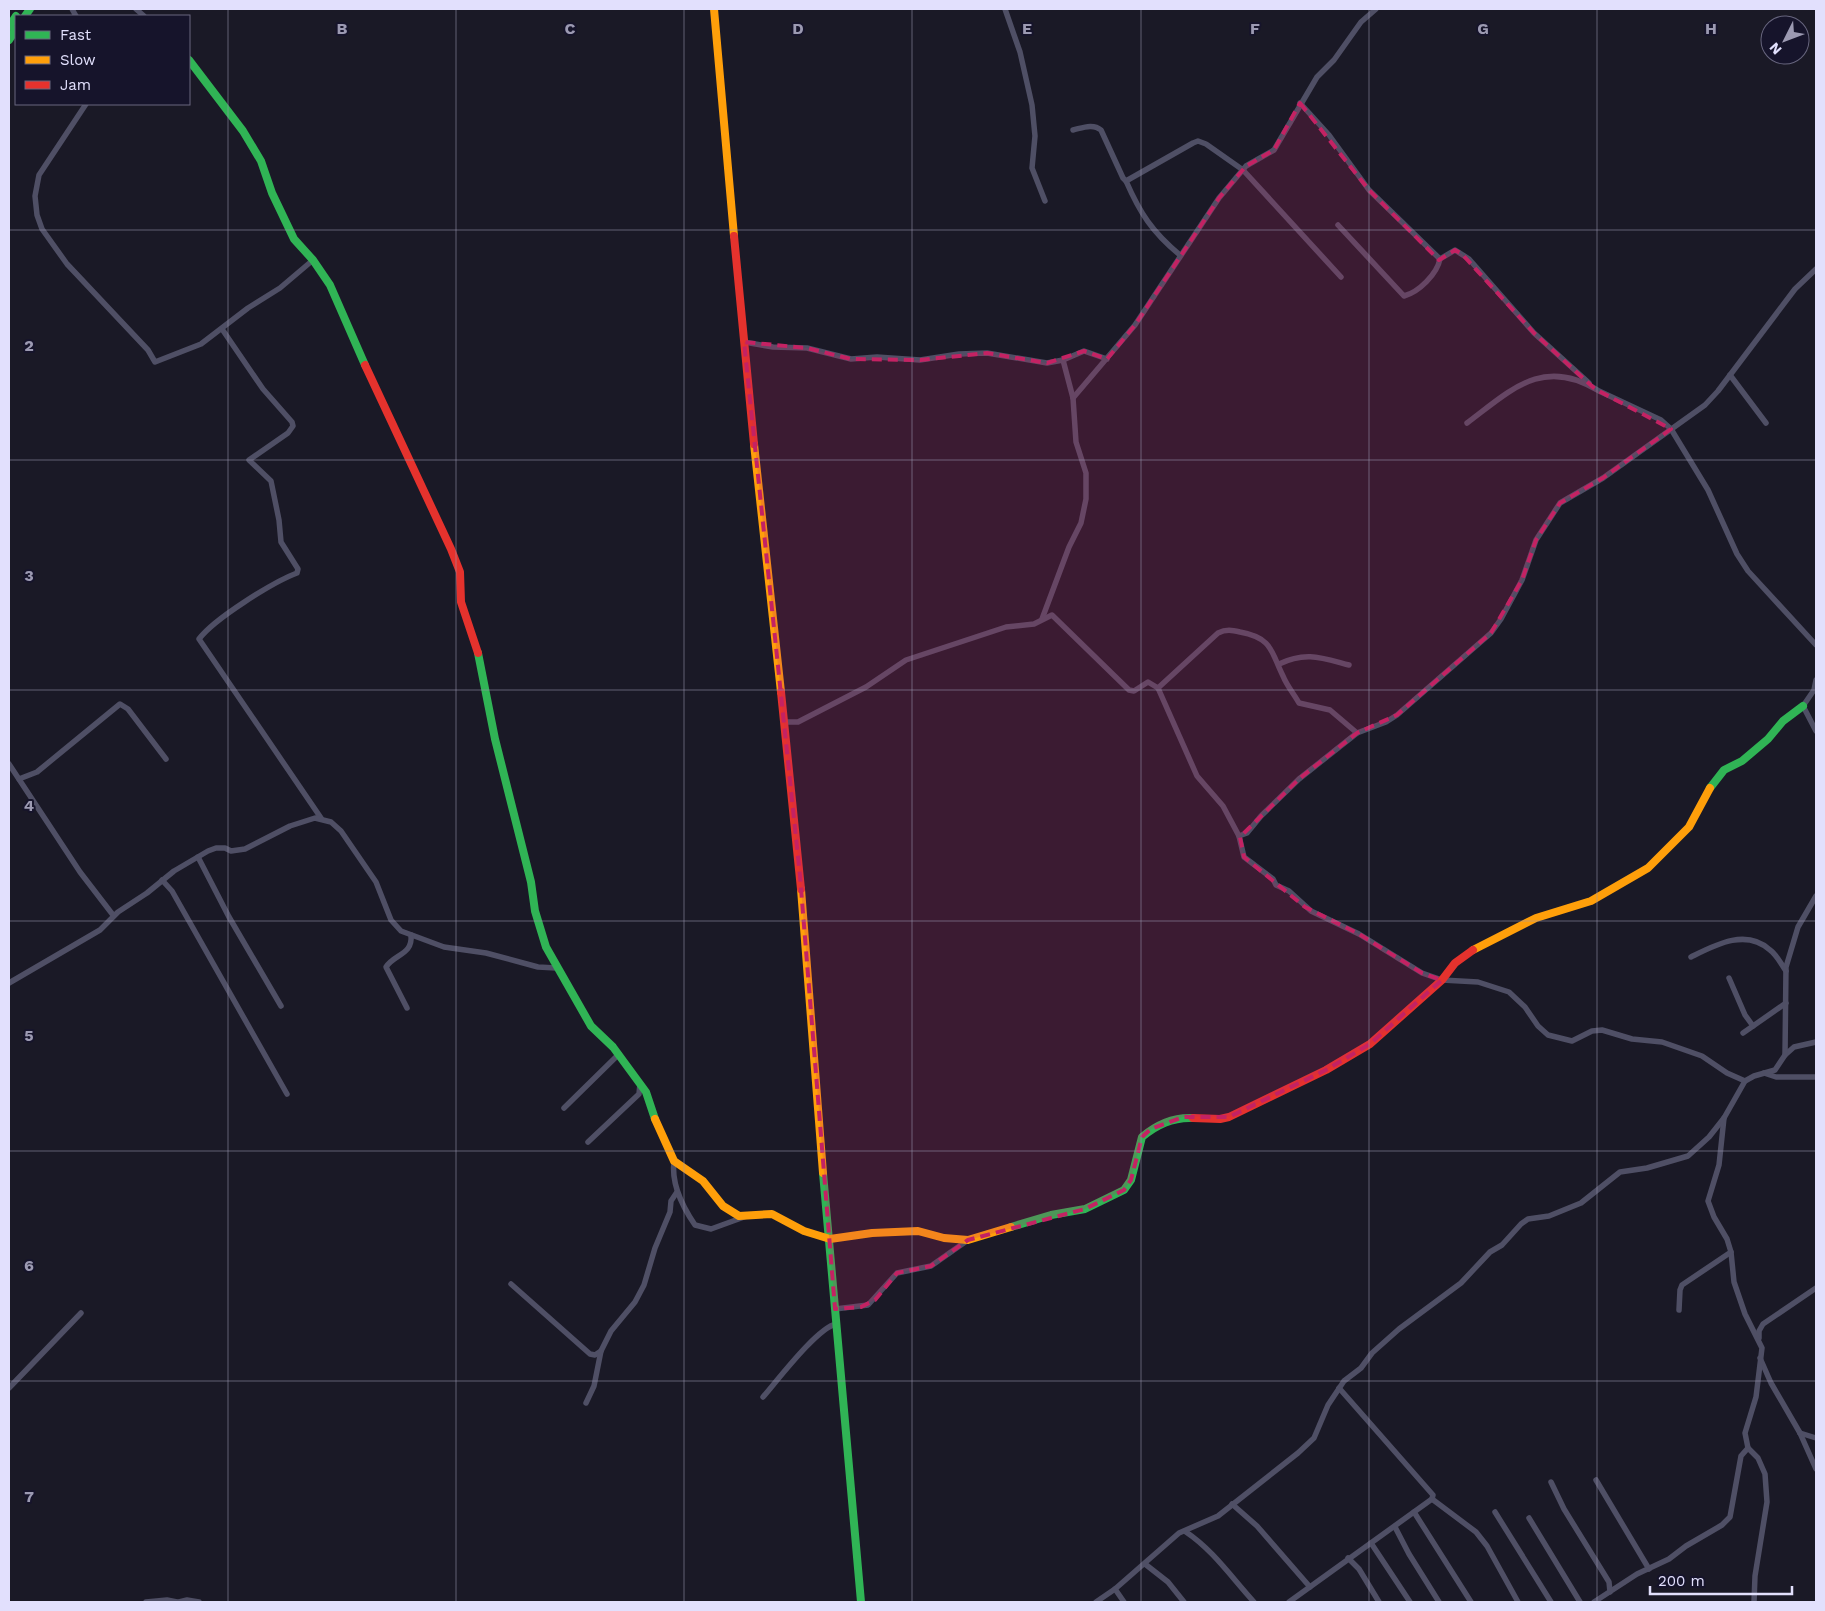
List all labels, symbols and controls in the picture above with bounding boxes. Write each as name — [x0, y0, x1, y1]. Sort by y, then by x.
legend — [15, 15, 190, 105]
north arrow — [1760, 15, 1810, 65]
text: B — [337, 19, 348, 38]
text: C — [565, 19, 576, 38]
text: D — [792, 19, 804, 38]
text: E — [1022, 19, 1032, 38]
text: F — [1250, 19, 1260, 38]
text: G — [1477, 19, 1489, 38]
text: H — [1705, 19, 1717, 38]
text: Fast — [60, 26, 92, 44]
text: N — [1766, 39, 1785, 58]
text: Slow — [60, 51, 96, 69]
text: Jam — [60, 76, 91, 94]
text: 2 — [24, 336, 34, 355]
text: 3 — [24, 566, 34, 585]
text: 4 — [24, 796, 34, 815]
text: 5 — [24, 1026, 34, 1045]
text: 6 — [24, 1256, 34, 1275]
text: 7 — [24, 1487, 34, 1506]
scale bar — [1650, 1564, 1792, 1596]
text: 200 m — [1658, 1572, 1705, 1590]

